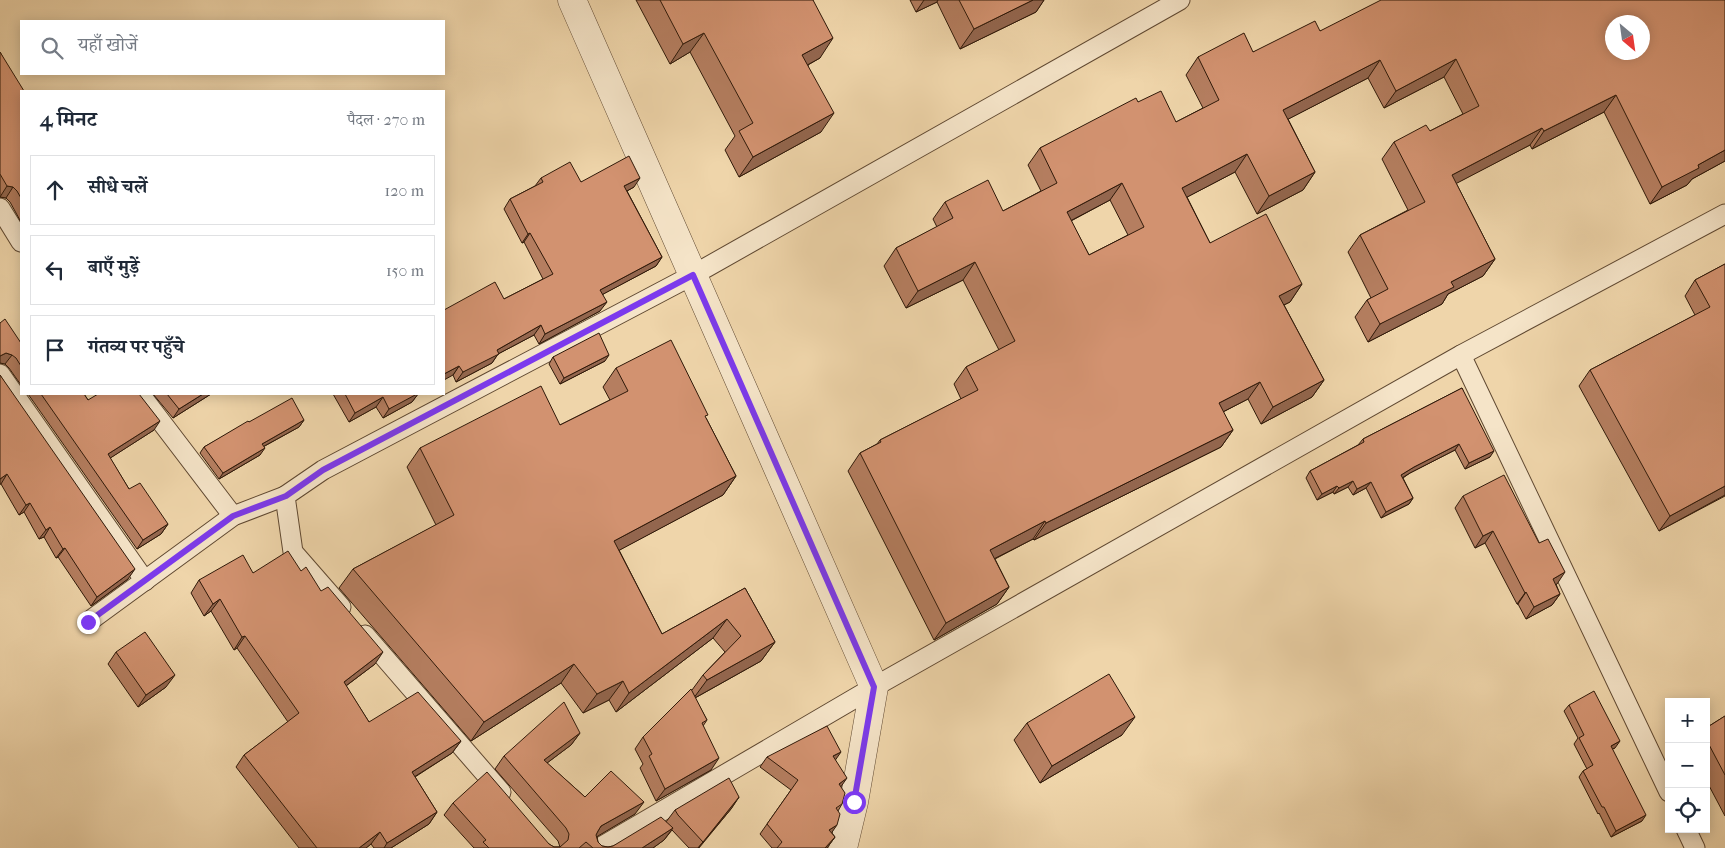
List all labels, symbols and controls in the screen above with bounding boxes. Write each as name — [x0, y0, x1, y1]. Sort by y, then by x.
north arrow — [1605, 15, 1650, 60]
search box — [20, 20, 445, 75]
icon: search — [38, 34, 66, 62]
text: यहाँ खोजें — [78, 34, 138, 56]
text: 4 मिनट — [40, 107, 97, 131]
text: पैदल · 270 m — [347, 110, 425, 129]
icon: ahead — [41, 176, 69, 204]
text: सीधे चलें — [88, 176, 147, 198]
text: 120 m — [385, 181, 424, 200]
icon: left — [41, 256, 69, 284]
text: बाएँ मुड़ें — [88, 256, 139, 278]
text: 150 m — [386, 261, 424, 280]
icon: arrive — [41, 336, 69, 364]
text: गंतव्य पर पहुँचे — [88, 336, 184, 358]
route end — [77, 611, 100, 634]
map controls — [1665, 698, 1710, 833]
button: + — [1665, 698, 1710, 743]
button: − — [1665, 743, 1710, 788]
button: locate — [1665, 788, 1710, 833]
route start — [843, 791, 866, 814]

